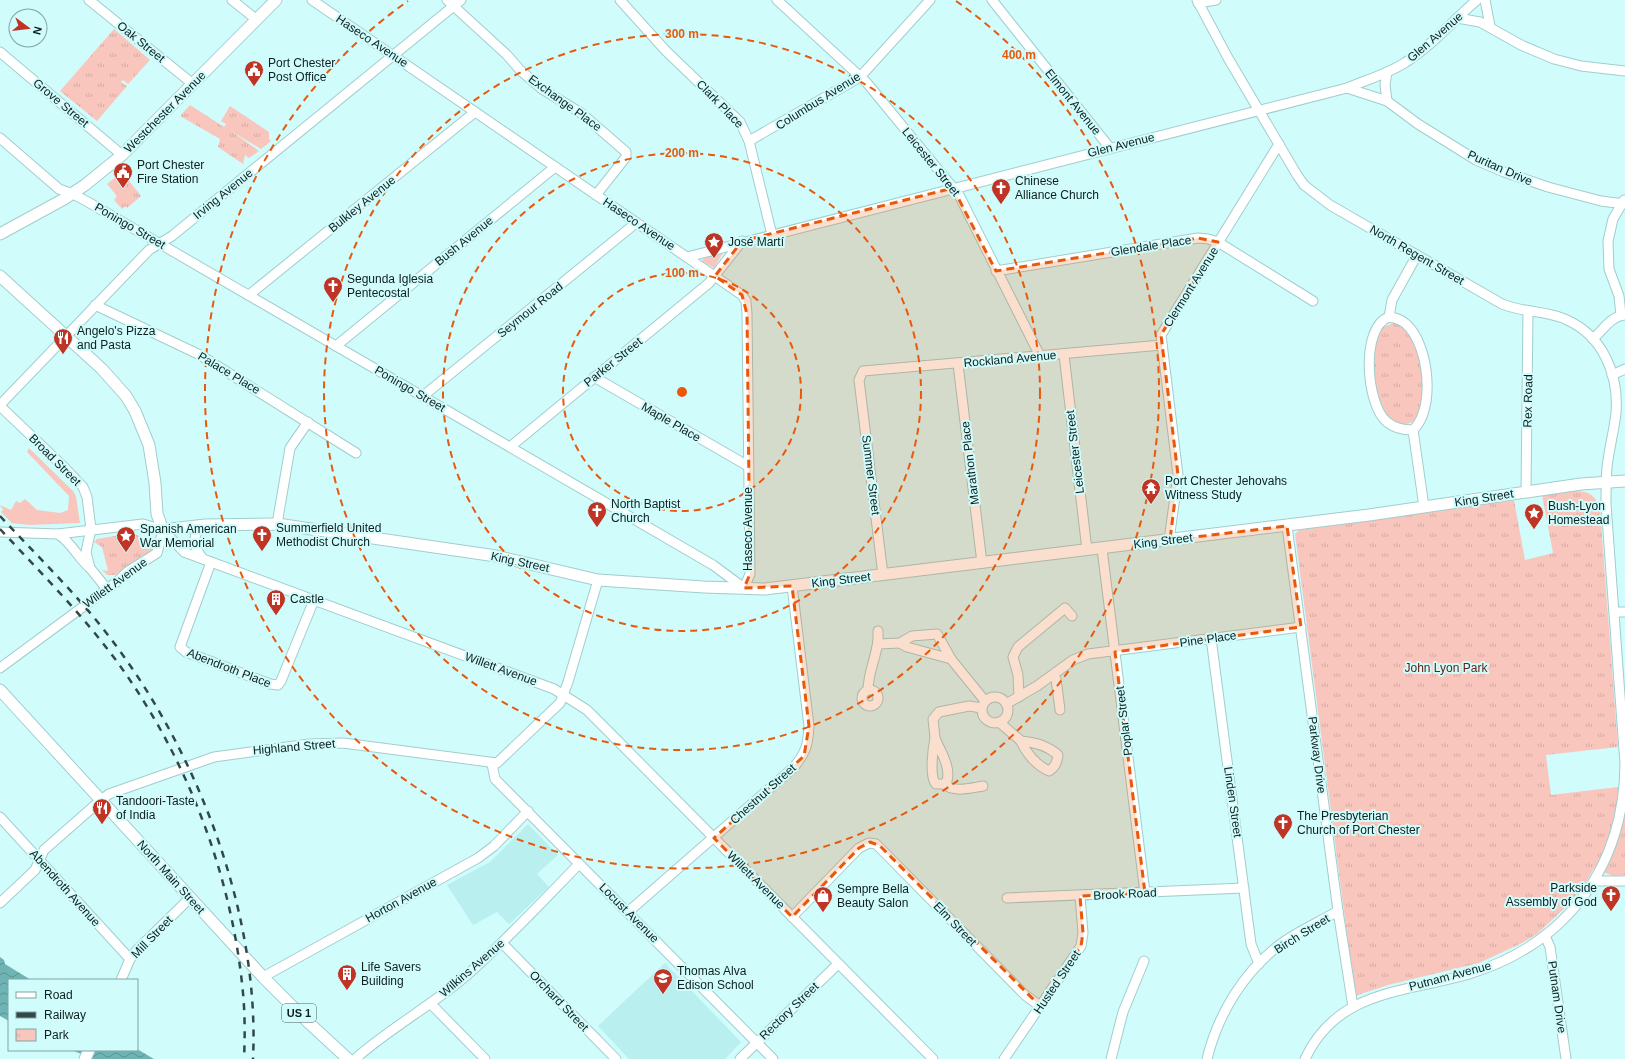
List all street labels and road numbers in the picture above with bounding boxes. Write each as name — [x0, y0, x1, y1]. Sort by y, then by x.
street label: Glen Avenue — [1405, 9, 1466, 65]
street label: Haseco Avenue — [333, 12, 411, 70]
street label: Oak Street — [114, 19, 168, 66]
street label: Elmont Avenue — [1042, 66, 1104, 138]
street label: Westchester Avenue — [121, 68, 209, 156]
street label: Columbus Avenue — [773, 69, 863, 133]
street label: Exchange Place — [526, 72, 604, 134]
street label: Grove Street — [30, 76, 92, 131]
street label: Clark Place — [694, 77, 747, 131]
street label: Leicester Street — [899, 125, 963, 200]
street label: Glen Avenue — [1086, 130, 1156, 160]
street label: Puritan Drive — [1465, 147, 1535, 189]
street label: Irving Avenue — [190, 166, 256, 222]
street label: Bulkley Avenue — [326, 173, 398, 235]
street label: Haseco Avenue — [600, 195, 678, 253]
street label: Poningo Street — [92, 200, 168, 252]
street label: Bush Avenue — [432, 213, 496, 269]
street label: North Regent Street — [1367, 222, 1467, 288]
street label: Glendale Place — [1110, 233, 1193, 259]
street label: Clermont Avenue — [1161, 244, 1221, 330]
street label: Seymour Road — [494, 279, 566, 341]
street label: Parker Street — [581, 334, 645, 390]
street label: Rockland Avenue — [963, 348, 1057, 370]
street label: Palace Place — [195, 349, 263, 397]
street label: Poningo Street — [372, 363, 448, 415]
street label: Rex Road — [1521, 374, 1535, 428]
street label: Maple Place — [639, 399, 703, 445]
street label: Leicester Street — [1063, 409, 1087, 495]
street label: Marathon Place — [958, 420, 982, 506]
street label: Broad Street — [26, 431, 84, 489]
street label: Summer Street — [859, 434, 883, 517]
street label: King Street — [1454, 486, 1515, 510]
street label: Haseco Avenue — [741, 487, 755, 571]
street label: King Street — [1133, 530, 1194, 552]
street label: King Street — [490, 549, 551, 575]
street label: Willett Avenue — [80, 555, 150, 611]
street label: King Street — [811, 569, 872, 591]
street label: Pine Place — [1179, 628, 1238, 650]
street label: Abendroth Place — [185, 646, 273, 691]
street label: Willett Avenue — [463, 649, 539, 689]
street label: Poplar Street — [1113, 685, 1135, 757]
street label: Parkway Drive — [1305, 716, 1329, 795]
street label: Highland Street — [252, 736, 336, 758]
street label: Chestnut Street — [727, 760, 799, 827]
street label: Linden Street — [1221, 766, 1245, 839]
street label: North Main Street — [134, 837, 208, 917]
street label: Abendroth Avenue — [27, 847, 103, 930]
street label: Willett Avenue — [724, 848, 788, 912]
street label: Horton Avenue — [363, 875, 439, 925]
street label: Locust Avenue — [596, 880, 662, 946]
street label: Brook Road — [1093, 885, 1157, 903]
street label: Elm Street — [931, 899, 980, 949]
street label: Birch Street — [1272, 911, 1333, 957]
street label: Mill Street — [128, 912, 176, 961]
street label: Wilkins Avenue — [437, 936, 507, 1000]
street label: Husted Street — [1031, 947, 1084, 1016]
street label: Putnam Avenue — [1407, 958, 1493, 994]
street label: Putnam Drive — [1545, 960, 1569, 1034]
street label: Orchard Street — [527, 968, 592, 1035]
street label: Rectory Street — [757, 979, 822, 1043]
road number: US 1 — [282, 1004, 316, 1022]

